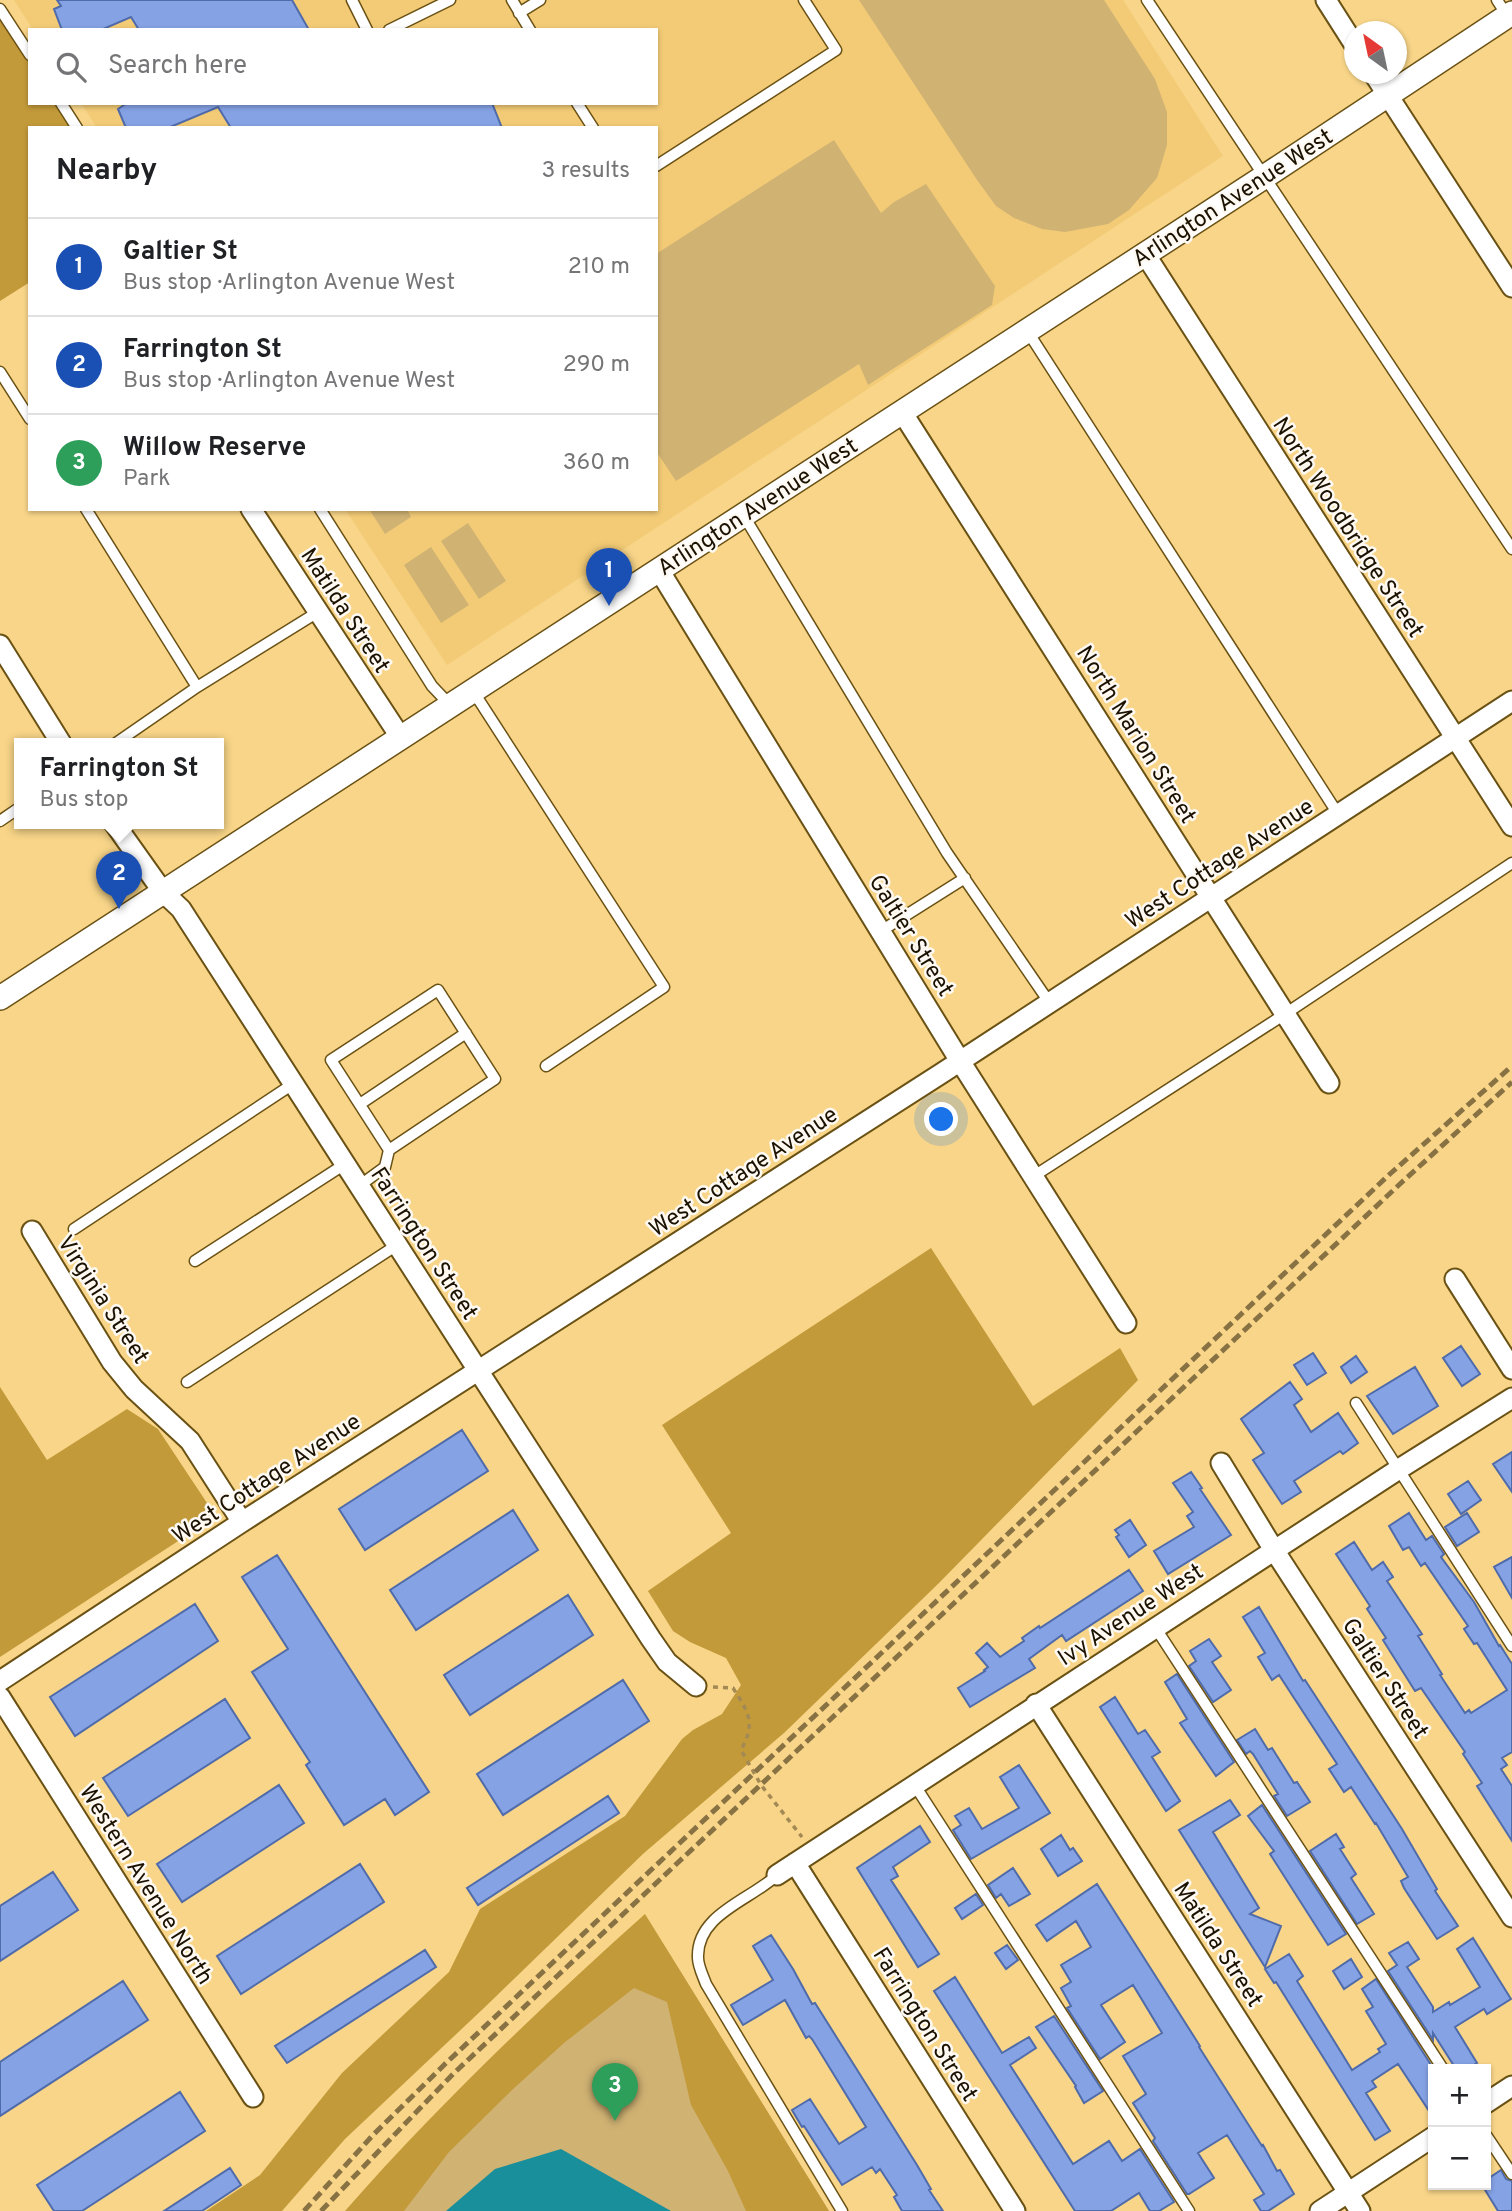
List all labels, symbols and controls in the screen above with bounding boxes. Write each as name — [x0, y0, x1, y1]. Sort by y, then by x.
north arrow — [1344, 21, 1407, 84]
search box — [28, 28, 658, 105]
icon: search — [52, 48, 90, 86]
text: Search here — [108, 50, 247, 83]
street label: Arlington Avenue West — [1128, 123, 1339, 275]
text: Nearby — [56, 153, 157, 190]
text: 3 results — [541, 157, 630, 186]
text: Galtier St — [123, 236, 238, 269]
text: 1 — [74, 253, 84, 282]
text: 210 m — [568, 253, 630, 282]
text: Bus stop · Arlington Avenue West — [123, 269, 455, 298]
text: Farrington St — [123, 334, 282, 367]
text: 2 — [72, 351, 86, 380]
text: 290 m — [563, 351, 630, 380]
text: Bus stop · Arlington Avenue West — [123, 367, 455, 396]
street label: North Woodbridge Street — [1265, 413, 1429, 644]
text: Willow Reserve — [123, 432, 306, 465]
street label: Arlington Avenue West — [653, 432, 864, 584]
text: 3 — [72, 449, 86, 478]
text: 360 m — [563, 449, 630, 478]
text: Park — [123, 465, 170, 494]
street label: Matilda Street — [293, 543, 395, 679]
pin: 1 — [586, 548, 632, 606]
street label: North Marion Street — [1068, 641, 1201, 830]
popup — [14, 738, 224, 829]
text: Farrington St — [40, 753, 198, 786]
text: Bus stop — [40, 786, 129, 815]
street label: West Cottage Avenue — [1121, 793, 1320, 937]
pin: 2 — [96, 851, 142, 909]
street label: Galtier Street — [861, 870, 959, 1003]
street label: West Cottage Avenue — [645, 1101, 844, 1245]
your location — [924, 1102, 958, 1136]
street label: Farrington Street — [363, 1163, 483, 1326]
street label: Virginia Street — [50, 1231, 154, 1370]
street label: West Cottage Avenue — [168, 1408, 367, 1552]
street label: Ivy Avenue West — [1053, 1558, 1210, 1674]
street label: Galtier Street — [1334, 1613, 1434, 1745]
street label: Western Avenue North — [71, 1780, 218, 1991]
street label: Matilda Street — [1166, 1877, 1268, 2013]
street label: Farrington Street — [865, 1943, 983, 2108]
pin: 3 — [592, 2063, 638, 2121]
map controls — [1428, 2064, 1491, 2190]
button: + — [1428, 2064, 1491, 2127]
button: − — [1428, 2127, 1491, 2190]

